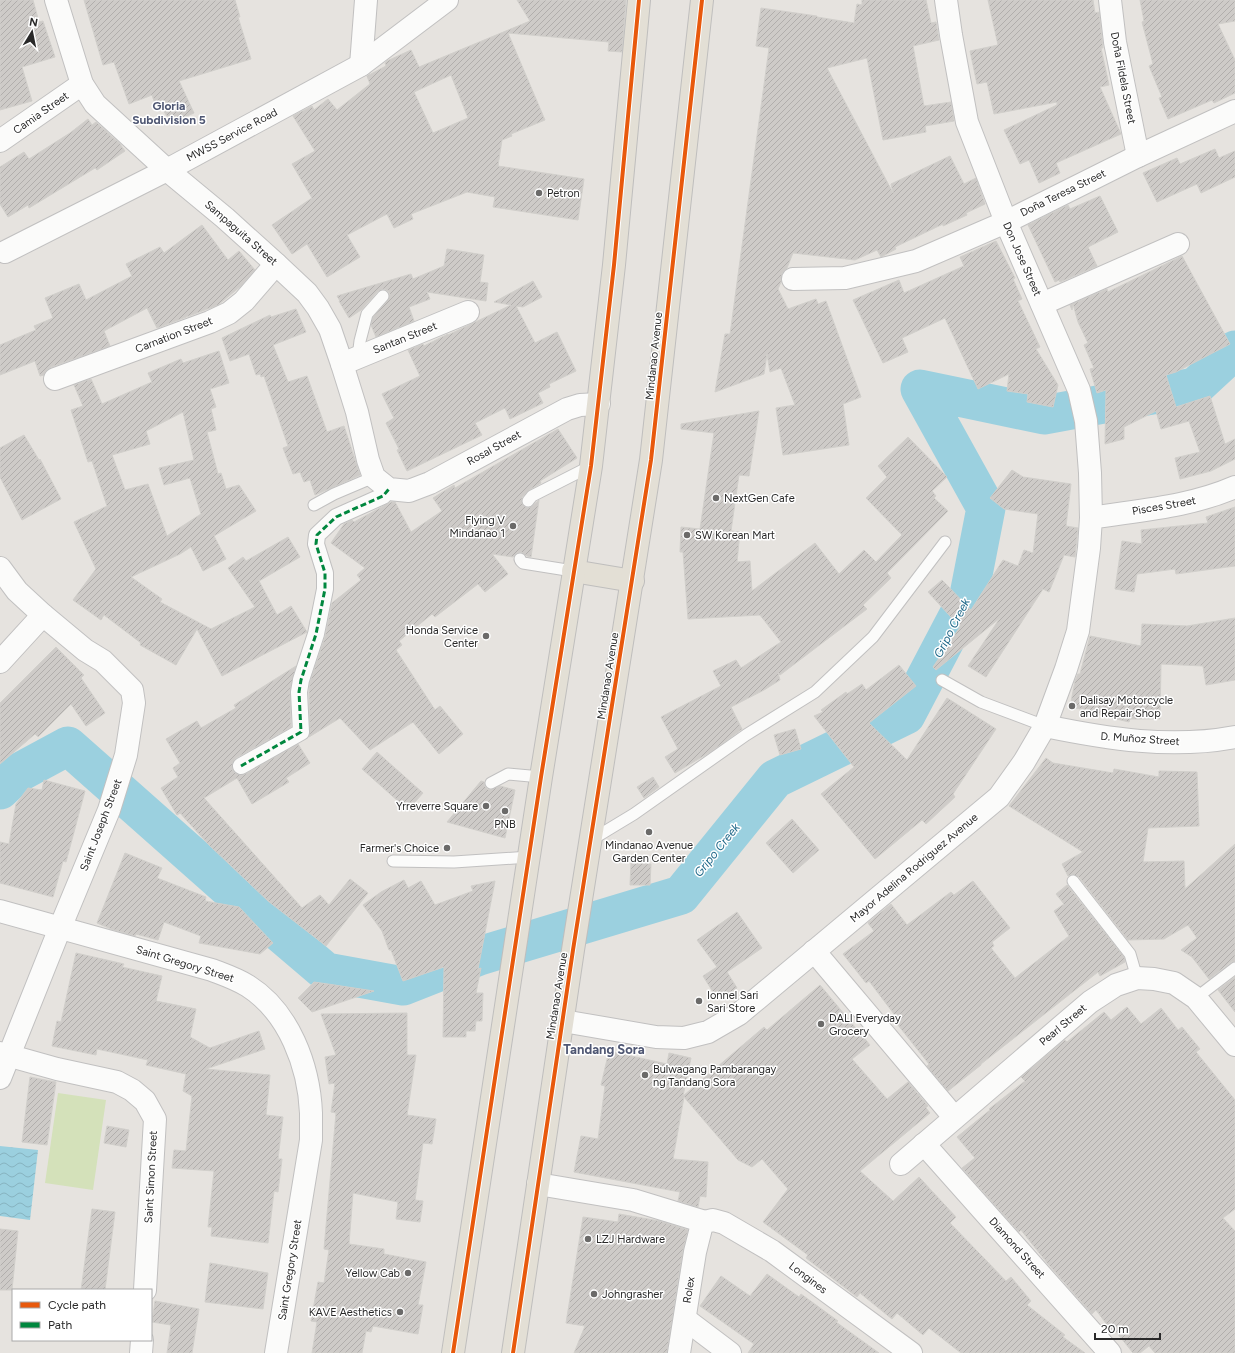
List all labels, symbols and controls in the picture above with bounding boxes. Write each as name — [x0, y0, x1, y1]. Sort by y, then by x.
north arrow — [12, 12, 52, 52]
text: N — [28, 16, 39, 30]
street label: Doña Fildela Street — [1108, 31, 1138, 125]
street label: Camia Street — [11, 89, 71, 137]
district label: Gloria Subdivision 5 — [132, 99, 206, 127]
street label: MWSS Service Road — [184, 106, 280, 164]
street label: Doña Teresa Street — [1018, 167, 1108, 219]
place label: Petron — [547, 187, 580, 200]
marker: Petron — [534, 188, 544, 198]
street label: Sampaguita Street — [202, 198, 280, 268]
street label: Don Jose Street — [1000, 220, 1044, 298]
street label: Mindanao Avenue — [643, 312, 665, 400]
street label: Carnation Street — [134, 314, 214, 356]
street label: Santan Street — [371, 319, 439, 357]
street label: Rosal Street — [465, 428, 523, 468]
place label: NextGen Cafe — [724, 492, 795, 505]
marker: NextGen Cafe — [711, 493, 721, 503]
street label: Pisces Street — [1131, 494, 1197, 518]
place label: Flying V Mindanao 1 — [450, 514, 505, 540]
marker: Flying V Mindanao 1 — [508, 521, 518, 531]
place label: SW Korean Mart — [695, 529, 775, 542]
marker: SW Korean Mart — [682, 530, 692, 540]
water label: Gripo Creek — [931, 595, 973, 660]
place label: Honda Service Center — [406, 624, 478, 650]
marker: Honda Service Center — [481, 631, 491, 641]
street label: Mindanao Avenue — [595, 631, 621, 721]
place label: Dalisay Motorcycle and Repair Shop — [1080, 694, 1173, 720]
marker: Dalisay Motorcycle and Repair Shop — [1067, 701, 1077, 711]
street label: D. Muñoz Street — [1100, 730, 1180, 748]
street label: Saint Joseph Street — [78, 777, 124, 873]
place label: Yrreverre Square — [396, 800, 478, 813]
marker: Yrreverre Square — [481, 801, 491, 811]
marker: PNB — [500, 806, 510, 816]
street label: Mayor Adelina Rodriguez Avenue — [848, 811, 980, 925]
place label: PNB — [494, 818, 516, 831]
water label: Gripo Creek — [691, 820, 744, 880]
marker: Mindanao Avenue Garden Center — [644, 827, 654, 837]
place label: Mindanao Avenue Garden Center — [605, 839, 693, 865]
place label: Farmer's Choice — [360, 842, 439, 855]
marker: Farmer's Choice — [442, 843, 452, 853]
street label: Saint Gregory Street — [134, 943, 236, 985]
street label: Mindanao Avenue — [544, 951, 570, 1041]
place label: Ionnel Sari Sari Store — [707, 989, 758, 1015]
marker: Ionnel Sari Sari Store — [694, 996, 704, 1006]
street label: Pearl Street — [1037, 1002, 1089, 1048]
place label: DALI Everyday Grocery — [829, 1012, 901, 1038]
marker: DALI Everyday Grocery — [816, 1019, 826, 1029]
district label: Tandang Sora — [563, 1042, 645, 1057]
place label: Bulwagang Pambarangay ng Tandang Sora — [653, 1063, 776, 1089]
marker: Bulwagang Pambarangay ng Tandang Sora — [640, 1070, 650, 1080]
street label: Saint Simon Street — [142, 1130, 160, 1224]
street label: Diamond Street — [986, 1215, 1048, 1281]
street label: Saint Gregory Street — [276, 1219, 304, 1321]
place label: LZJ Hardware — [596, 1233, 665, 1246]
marker: LZJ Hardware — [583, 1234, 593, 1244]
street label: Longines — [786, 1259, 830, 1297]
place label: Yellow Cab — [346, 1267, 400, 1280]
marker: Yellow Cab — [403, 1268, 413, 1278]
street label: Rolex — [680, 1275, 698, 1304]
place label: Johngrasher — [602, 1288, 663, 1301]
legend — [12, 1289, 152, 1341]
marker: Johngrasher — [589, 1289, 599, 1299]
text: Cycle path — [48, 1298, 106, 1312]
place label: KAVE Aesthetics — [309, 1306, 392, 1319]
marker: KAVE Aesthetics — [395, 1307, 405, 1317]
scale bar — [1095, 1315, 1160, 1341]
text: Path — [48, 1318, 72, 1332]
text: 20 m — [1101, 1322, 1129, 1336]

